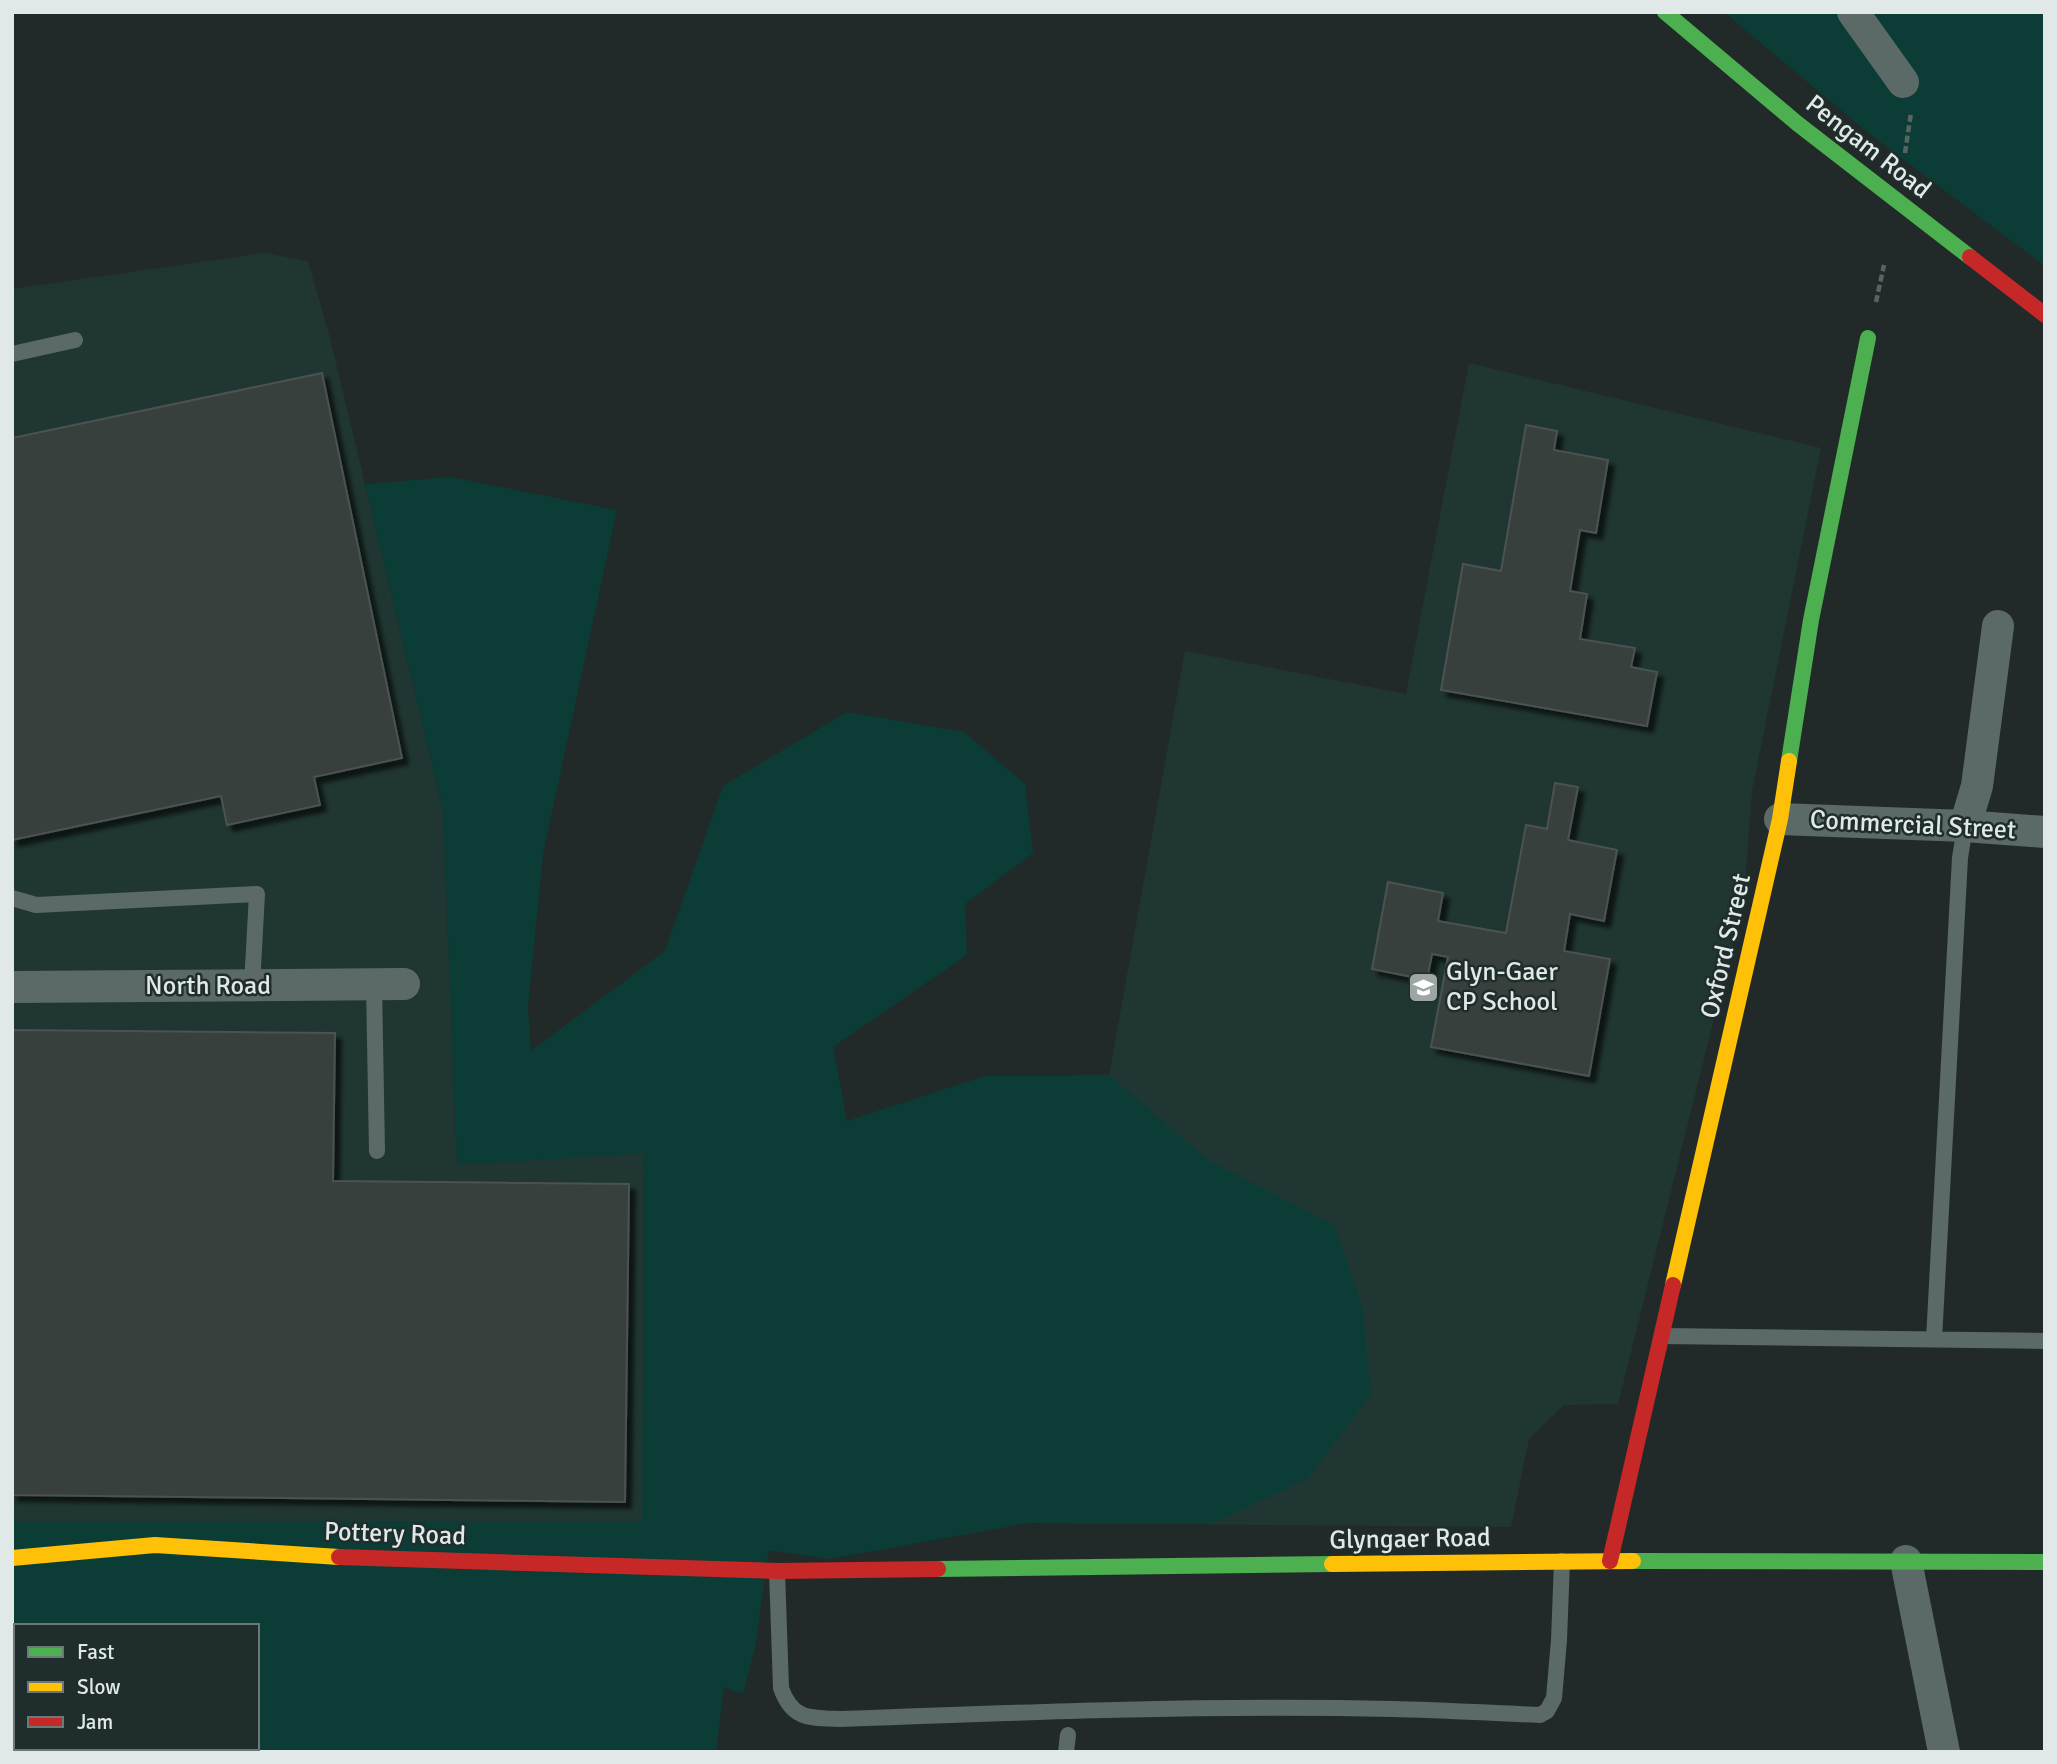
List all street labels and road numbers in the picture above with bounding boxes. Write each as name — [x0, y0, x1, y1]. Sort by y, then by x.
street label: Pengam Road — [1799, 88, 1937, 206]
street label: Commercial Street — [1809, 804, 2017, 846]
street label: Oxford Street — [1694, 871, 1758, 1021]
street label: North Road — [145, 970, 271, 1002]
street label: Pottery Road — [323, 1516, 467, 1552]
street label: Glyngaer Road — [1329, 1522, 1491, 1556]

